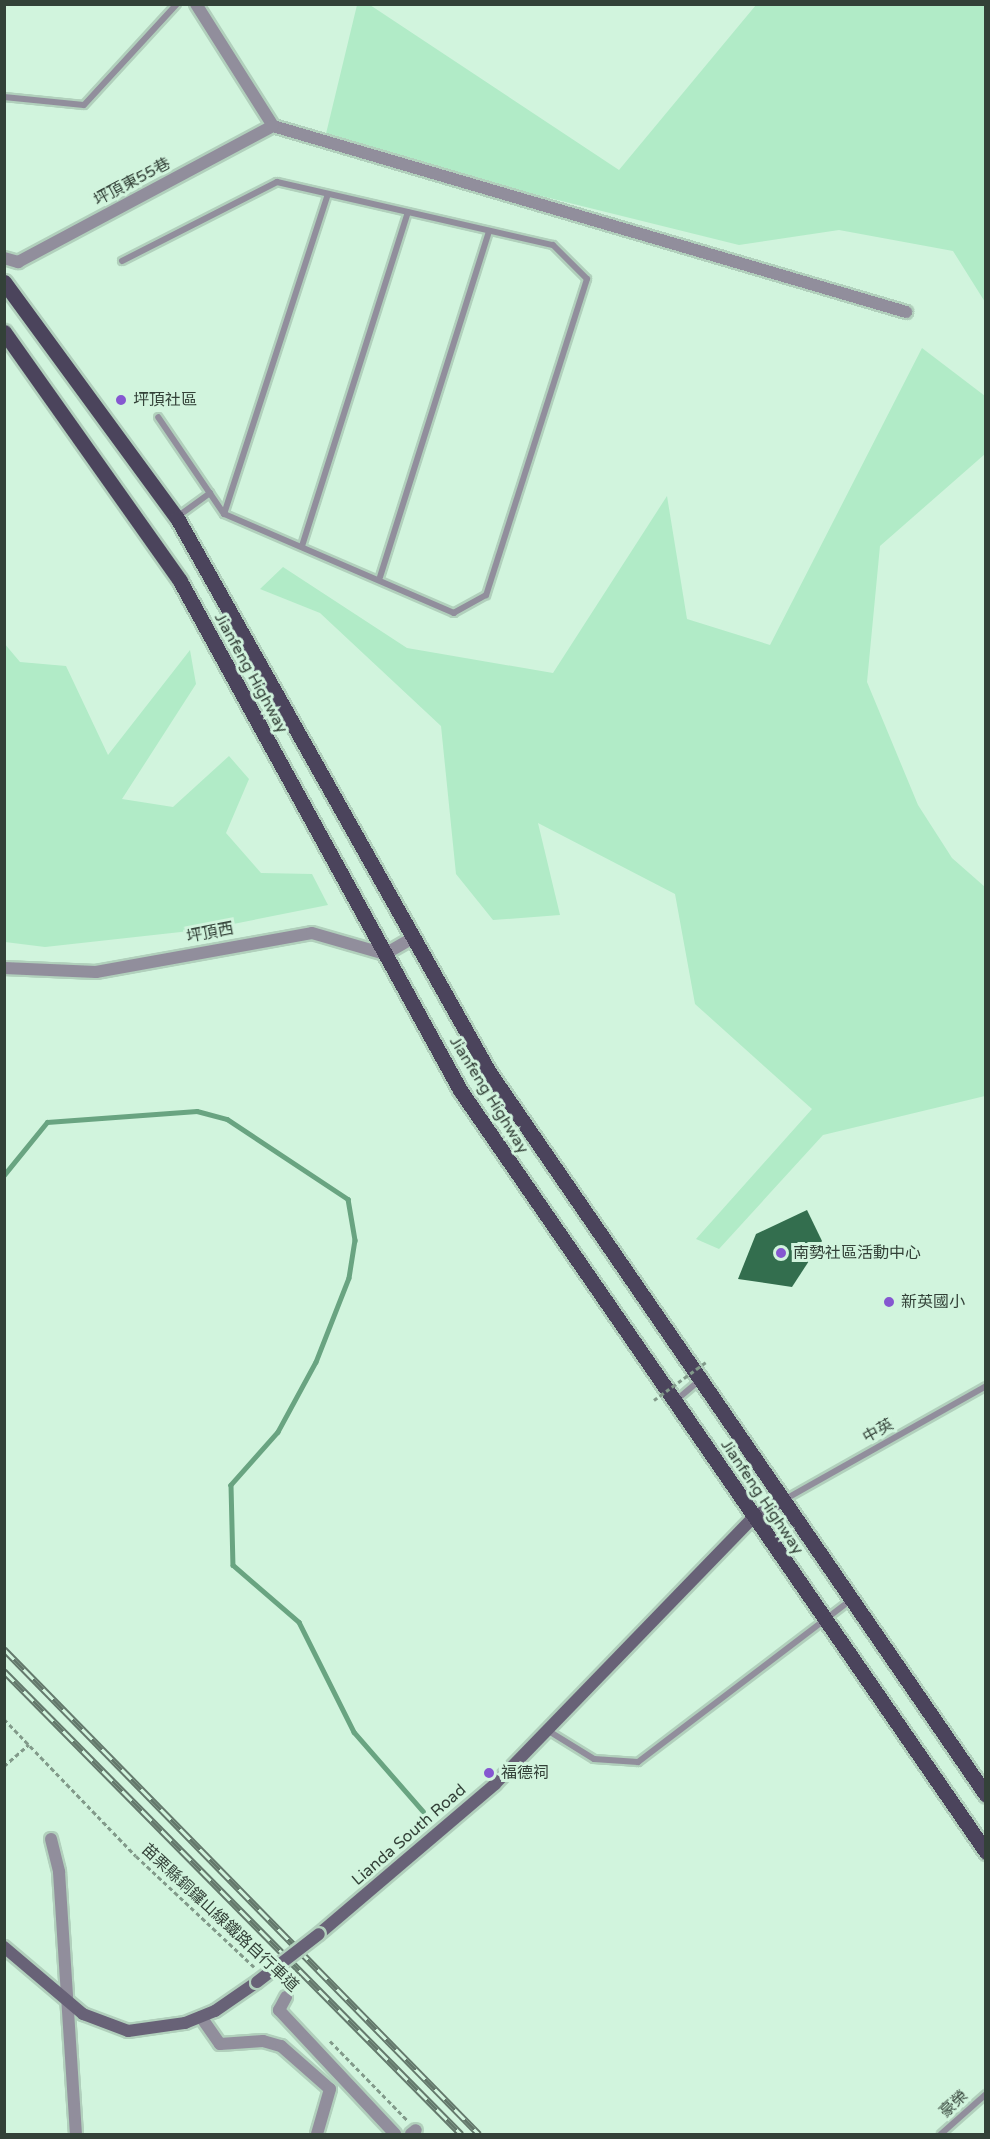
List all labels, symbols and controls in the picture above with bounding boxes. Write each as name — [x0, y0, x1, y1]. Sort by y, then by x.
street label: 坪頂東55巷 — [90, 154, 174, 210]
place label: 坪頂社區 — [133, 390, 197, 410]
marker: 坪頂社區 — [114, 393, 128, 407]
street label: Jianfeng Highway — [210, 610, 292, 736]
street label: 坪頂西 — [185, 919, 235, 947]
street label: Jianfeng Highway — [445, 1033, 533, 1157]
place label: 南勢社區活動中心 — [793, 1243, 921, 1263]
marker: 南勢社區活動中心 — [774, 1246, 788, 1260]
place label: 新英國小 — [901, 1292, 965, 1312]
marker: 新英國小 — [882, 1295, 896, 1309]
street label: 中英 — [859, 1415, 897, 1447]
street label: Jianfeng Highway — [716, 1436, 808, 1558]
place label: 福德祠 — [501, 1763, 549, 1783]
marker: 福德祠 — [482, 1766, 496, 1780]
street label: Lianda South Road — [348, 1780, 470, 1890]
street label: 苗栗縣銅鑼山線鐵路自行車道 — [137, 1840, 303, 1996]
street label: 豪榮 — [936, 2086, 972, 2122]

